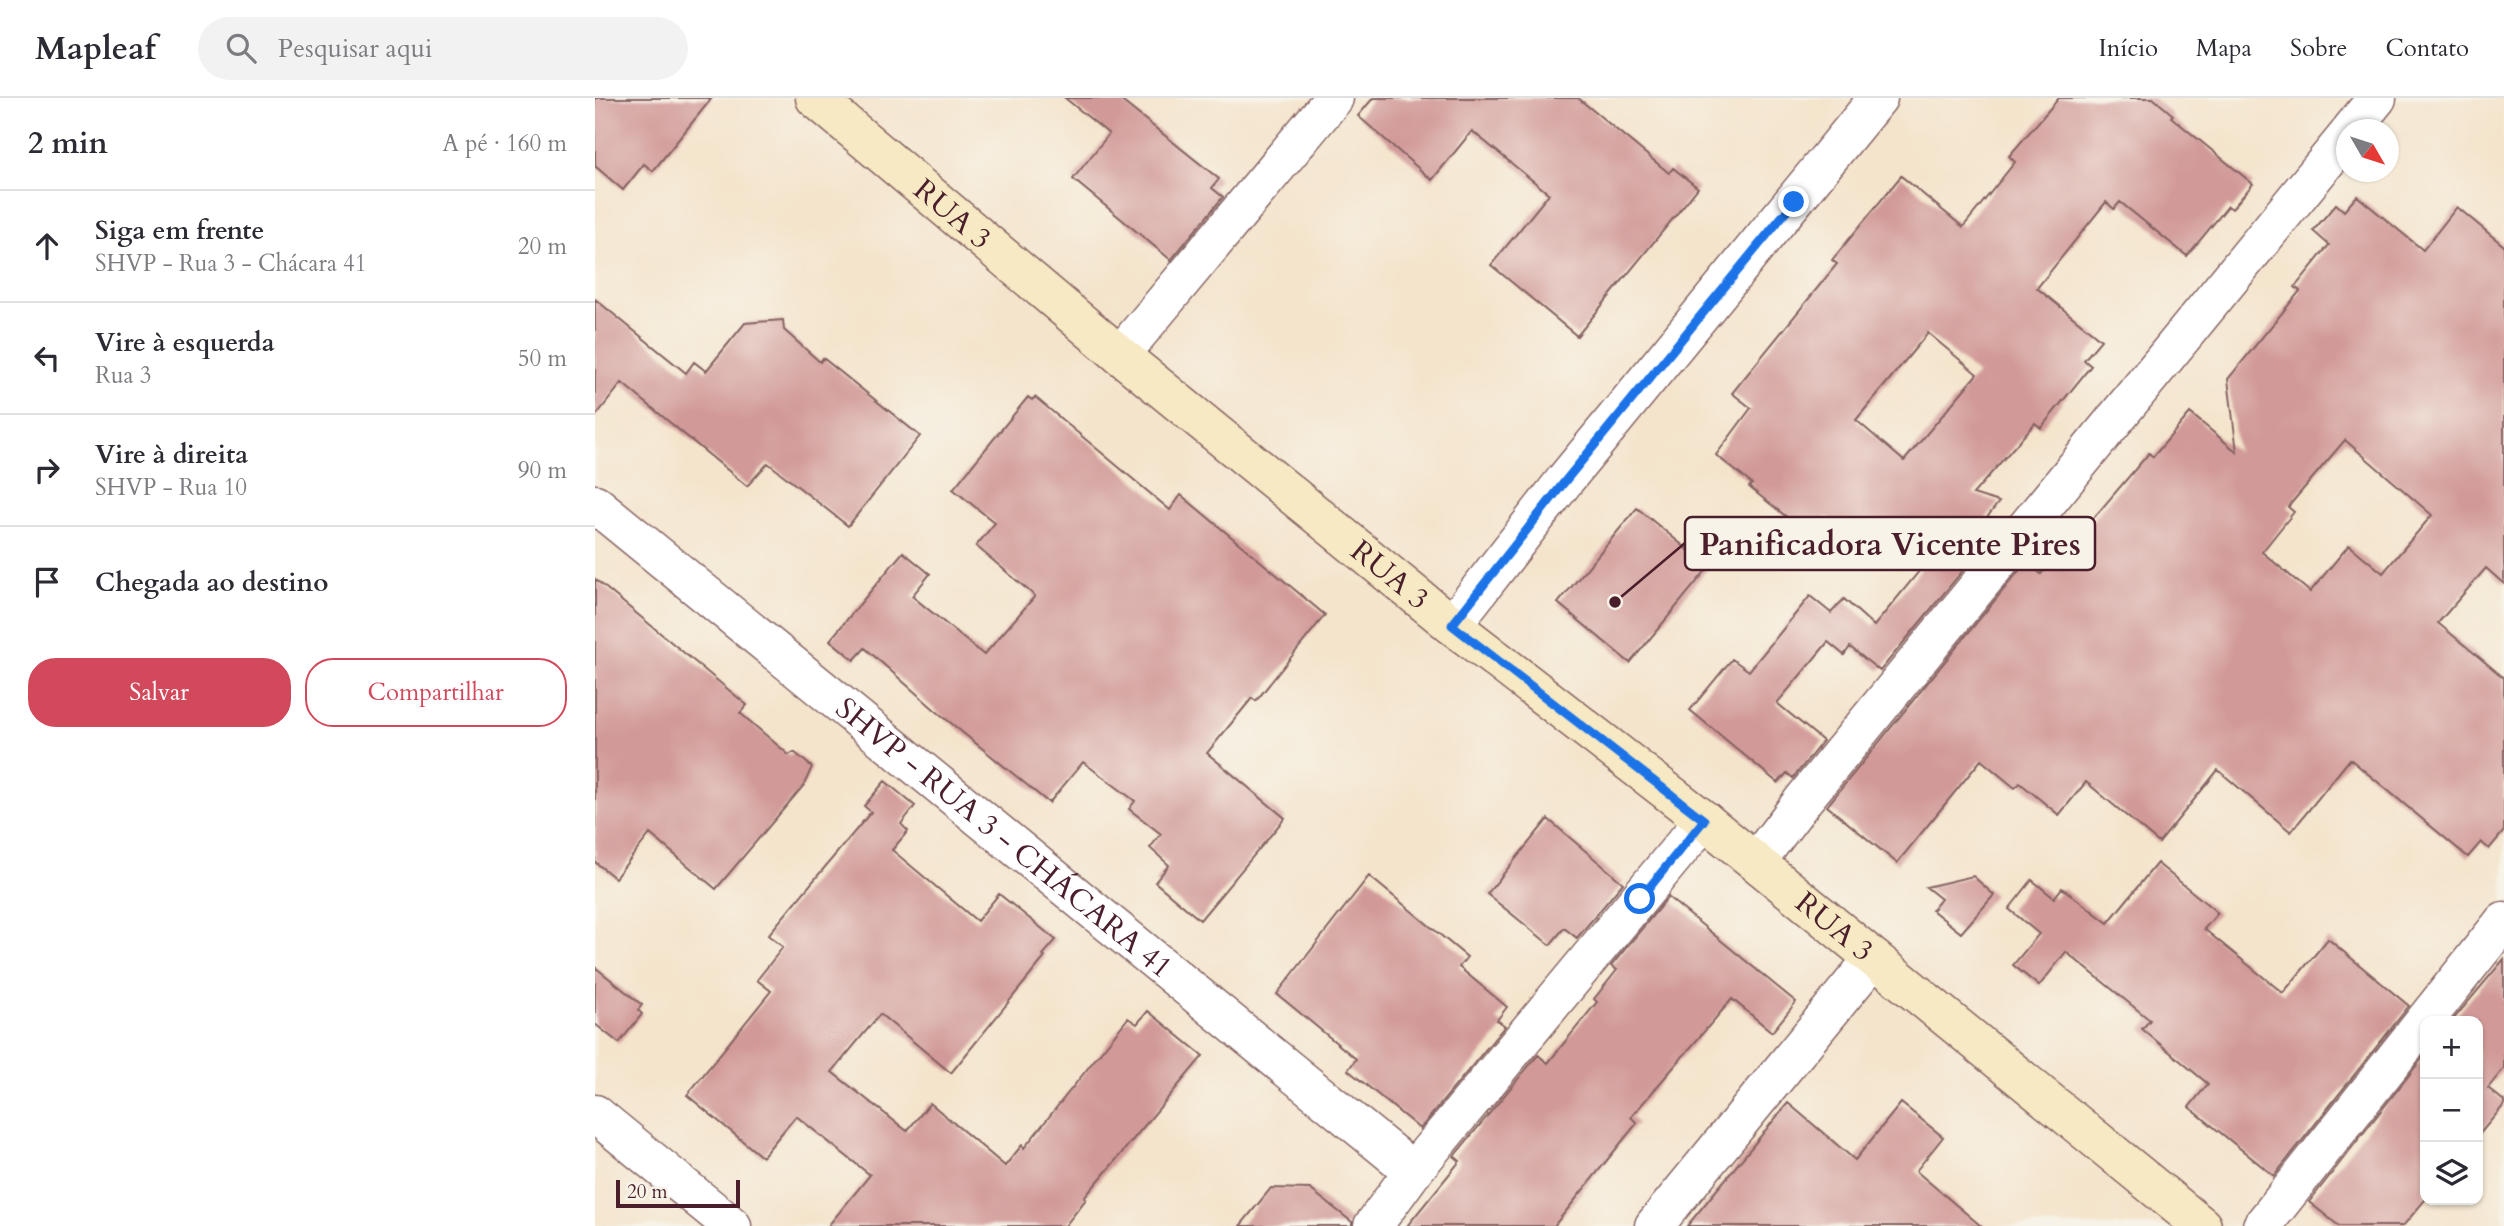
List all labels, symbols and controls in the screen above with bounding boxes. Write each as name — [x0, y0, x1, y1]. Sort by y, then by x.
search box — [198, 17, 688, 80]
text: Mapleaf — [35, 26, 156, 71]
icon: search — [222, 29, 260, 67]
text: Pesquisar aqui — [278, 31, 432, 66]
text: Início — [2099, 32, 2158, 65]
text: Mapa — [2196, 32, 2252, 65]
text: Sobre — [2290, 32, 2348, 65]
text: Contato — [2386, 32, 2469, 65]
north arrow — [2336, 119, 2399, 182]
text: 2 min — [28, 123, 108, 164]
text: A pé · 160 m — [443, 128, 567, 159]
street label: RUA 3 — [905, 170, 1000, 259]
route end — [1778, 186, 1809, 217]
text: Siga em frente — [95, 213, 264, 248]
icon: ahead — [28, 227, 66, 265]
text: 20 m — [518, 231, 567, 262]
text: SHVP - Rua 3 - Chácara 41 — [95, 248, 367, 279]
text: Vire à esquerda — [95, 325, 275, 360]
icon: left — [28, 339, 66, 377]
text: 50 m — [518, 343, 567, 374]
text: Rua 3 — [95, 360, 151, 391]
text: Vire à direita — [95, 437, 248, 472]
icon: right — [28, 451, 66, 489]
text: 90 m — [518, 455, 567, 486]
text: SHVP - Rua 10 — [95, 472, 247, 503]
callout: Panificadora Vicente Pires — [1685, 517, 2095, 570]
text: Panificadora Vicente Pires — [1699, 523, 2081, 567]
street label: RUA 3 — [1342, 531, 1438, 619]
icon: arrive — [28, 563, 66, 601]
text: Chegada ao destino — [95, 565, 328, 600]
button: Salvar — [28, 658, 291, 727]
button: Compartilhar — [305, 658, 567, 727]
street label: SHVP - RUA 3 - CHÁCARA 41 — [827, 688, 1181, 988]
route start — [1624, 883, 1655, 914]
street label: RUA 3 — [1786, 883, 1882, 971]
map controls — [2420, 1016, 2483, 1205]
button: + — [2420, 1016, 2483, 1079]
button: − — [2420, 1079, 2483, 1142]
button: layers — [2420, 1142, 2483, 1205]
scale bar — [616, 1177, 740, 1209]
text: 20 m — [627, 1179, 668, 1205]

